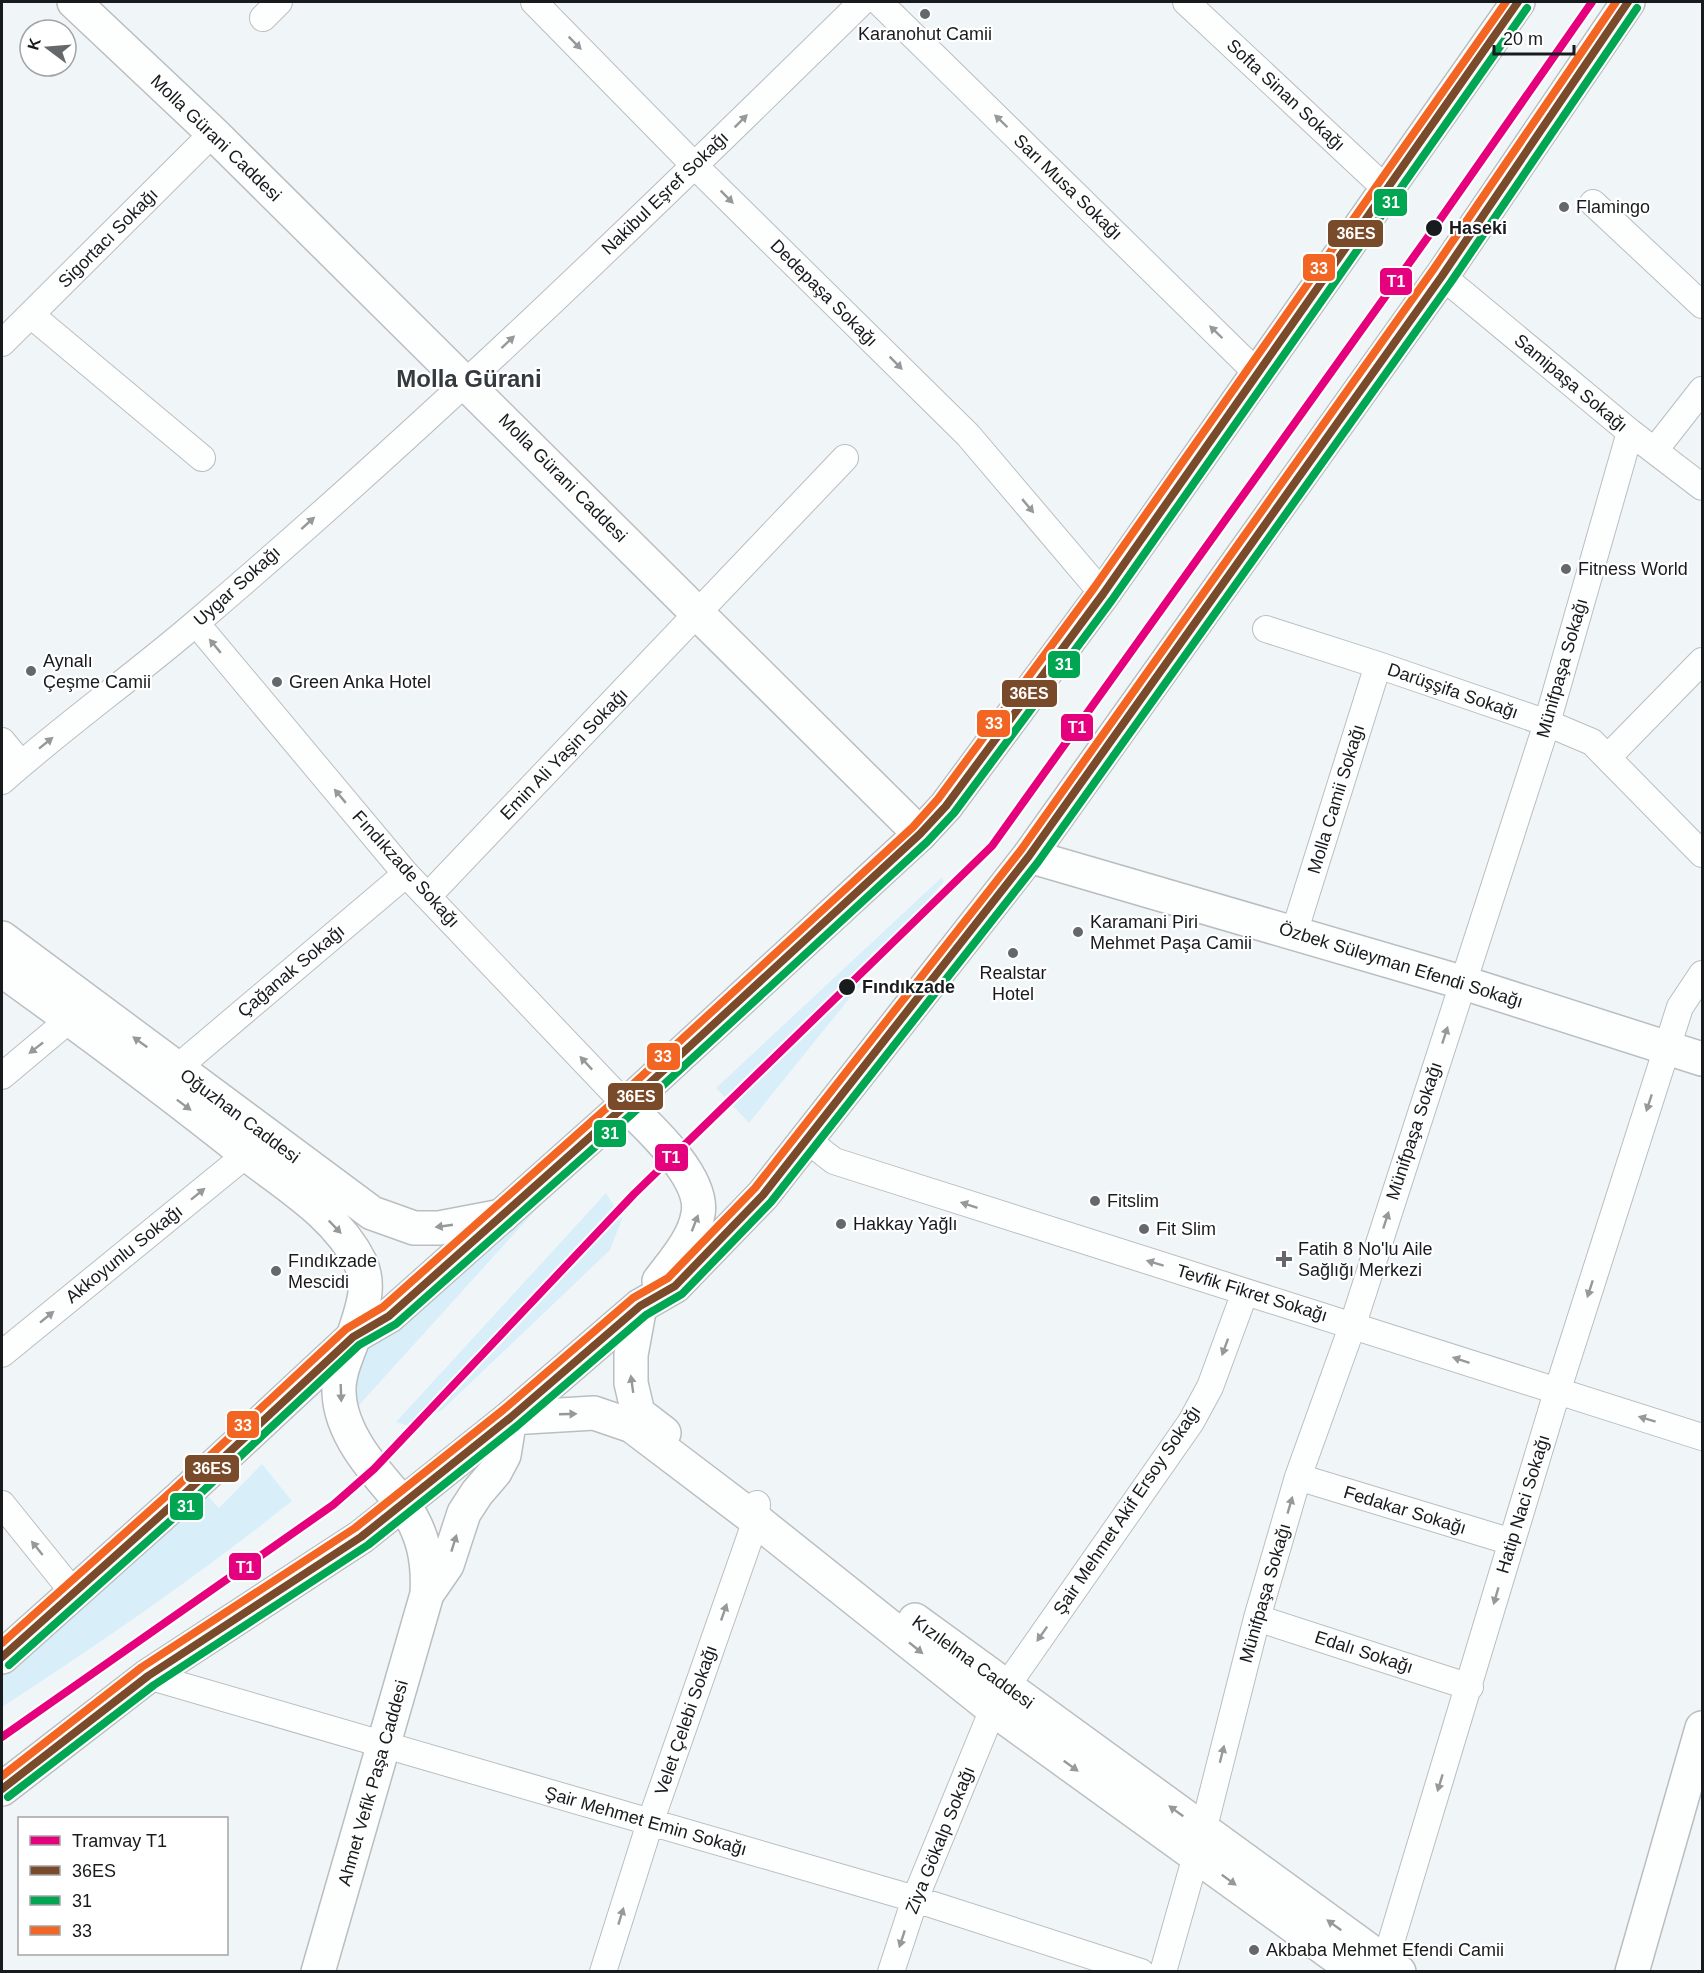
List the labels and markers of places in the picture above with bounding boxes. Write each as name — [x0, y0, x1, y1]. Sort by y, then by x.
marker: Karanohut Camii — [918, 7, 932, 21]
place label: Karanohut Camii — [858, 24, 992, 44]
place label: Flamingo — [1576, 197, 1650, 217]
marker: Flamingo — [1557, 200, 1571, 214]
marker: Haseki — [1424, 218, 1444, 238]
place label: Haseki — [1449, 218, 1507, 238]
place label: Fitness World — [1578, 559, 1688, 579]
marker: Fitness World — [1559, 562, 1573, 576]
place label: Aynalı Çeşme Camii — [43, 651, 151, 692]
marker: Aynalı Çeşme Camii — [24, 664, 38, 678]
place label: Green Anka Hotel — [289, 672, 431, 692]
marker: Green Anka Hotel — [270, 675, 284, 689]
place label: Karamani Piri Mehmet Paşa Camii — [1090, 912, 1252, 953]
marker: Karamani Piri Mehmet Paşa Camii — [1071, 925, 1085, 939]
marker: Realstar Hotel — [1006, 946, 1020, 960]
place label: Realstar Hotel — [979, 963, 1047, 1004]
marker: Fındıkzade — [837, 977, 857, 997]
place label: Fındıkzade — [862, 977, 955, 997]
place label: Fitslim — [1107, 1191, 1159, 1211]
marker: Fitslim — [1088, 1194, 1102, 1208]
place label: Hakkay Yağlı — [853, 1214, 957, 1234]
marker: Hakkay Yağlı — [834, 1217, 848, 1231]
place label: Fit Slim — [1156, 1219, 1216, 1239]
marker: Fit Slim — [1137, 1222, 1151, 1236]
place label: Fatih 8 No'lu Aile Sağlığı Merkezi — [1298, 1239, 1433, 1280]
marker: Fatih 8 No'lu Aile Sağlığı Merkezi — [1275, 1250, 1293, 1268]
place label: Fındıkzade Mescidi — [288, 1251, 377, 1292]
marker: Fındıkzade Mescidi — [269, 1264, 283, 1278]
place label: Akbaba Mehmet Efendi Camii — [1266, 1940, 1504, 1960]
marker: Akbaba Mehmet Efendi Camii — [1247, 1943, 1261, 1957]

